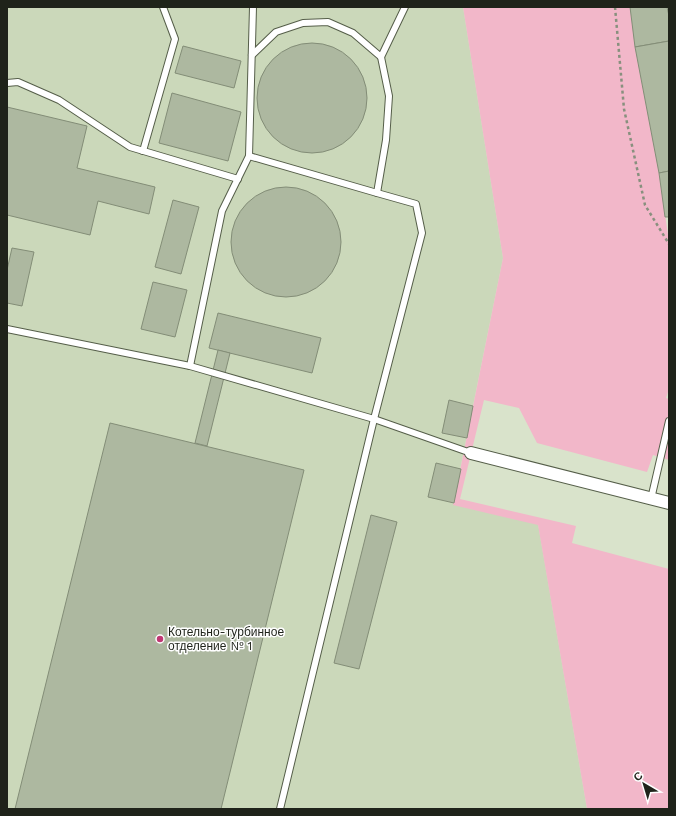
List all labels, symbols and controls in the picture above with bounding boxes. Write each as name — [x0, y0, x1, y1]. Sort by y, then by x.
place label: Котельно-турбинное отделение № 1 — [168, 625, 284, 653]
marker: Котельно-турбинное отделение № 1 — [155, 634, 165, 644]
north arrow — [624, 764, 664, 804]
text: С — [631, 769, 645, 784]

